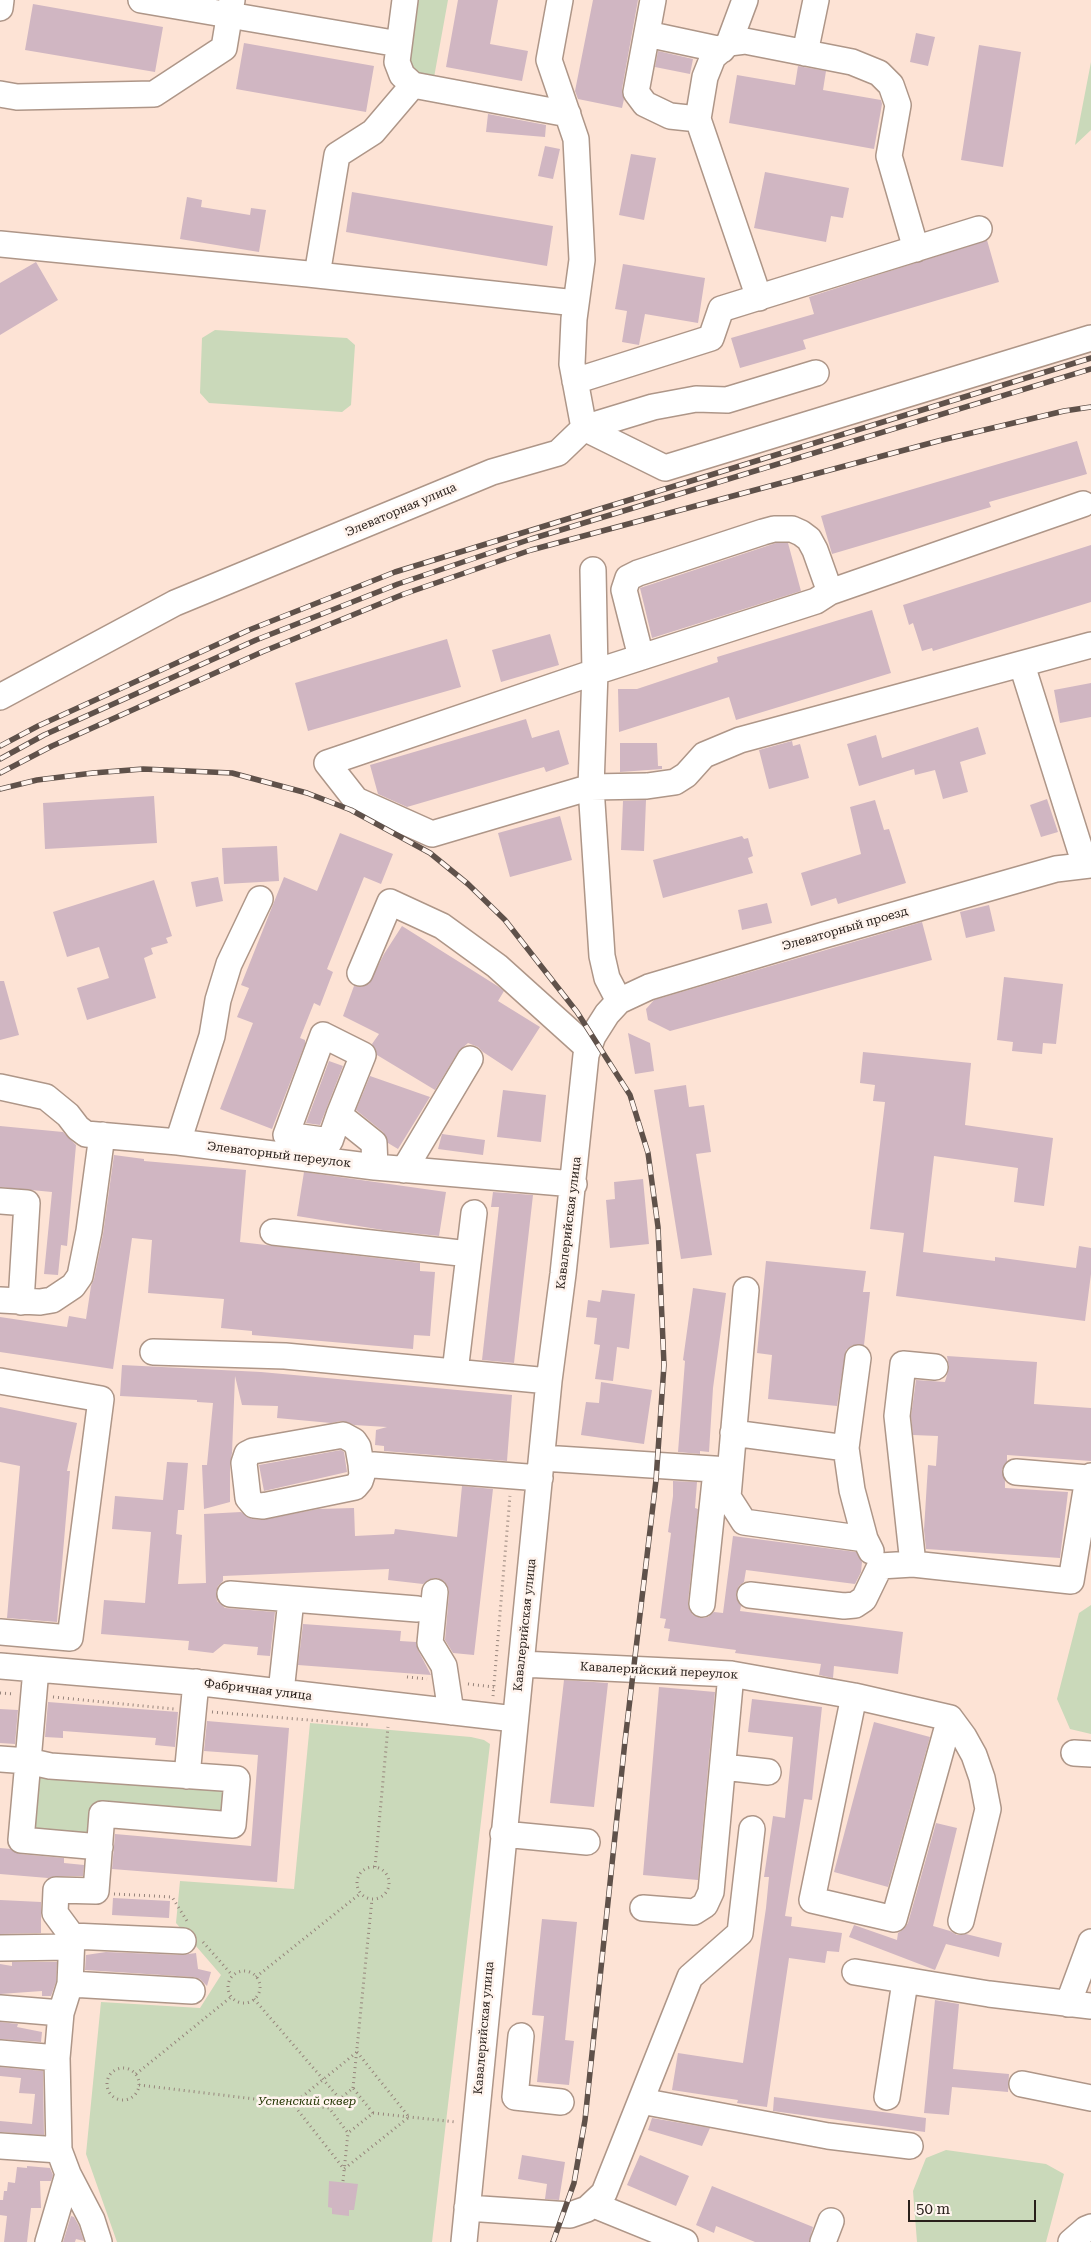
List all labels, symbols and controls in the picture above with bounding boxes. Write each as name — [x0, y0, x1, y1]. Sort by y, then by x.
street label: Элеваторная улица — [343, 480, 459, 540]
street label: Элеваторный проезд — [780, 904, 910, 954]
street label: Элеваторный переулок — [206, 1139, 352, 1171]
street label: Кавалерийская улица — [554, 1156, 584, 1290]
street label: Кавалерийская улица — [511, 1558, 539, 1692]
street label: Кавалерийский переулок — [580, 1660, 738, 1682]
street label: Фабричная улица — [203, 1676, 313, 1704]
street label: Кавалерийская улица — [471, 1961, 497, 2095]
park label: Успенский сквер — [258, 2094, 356, 2108]
scale bar — [911, 2190, 1038, 2222]
text: 50 m — [916, 2200, 950, 2218]

